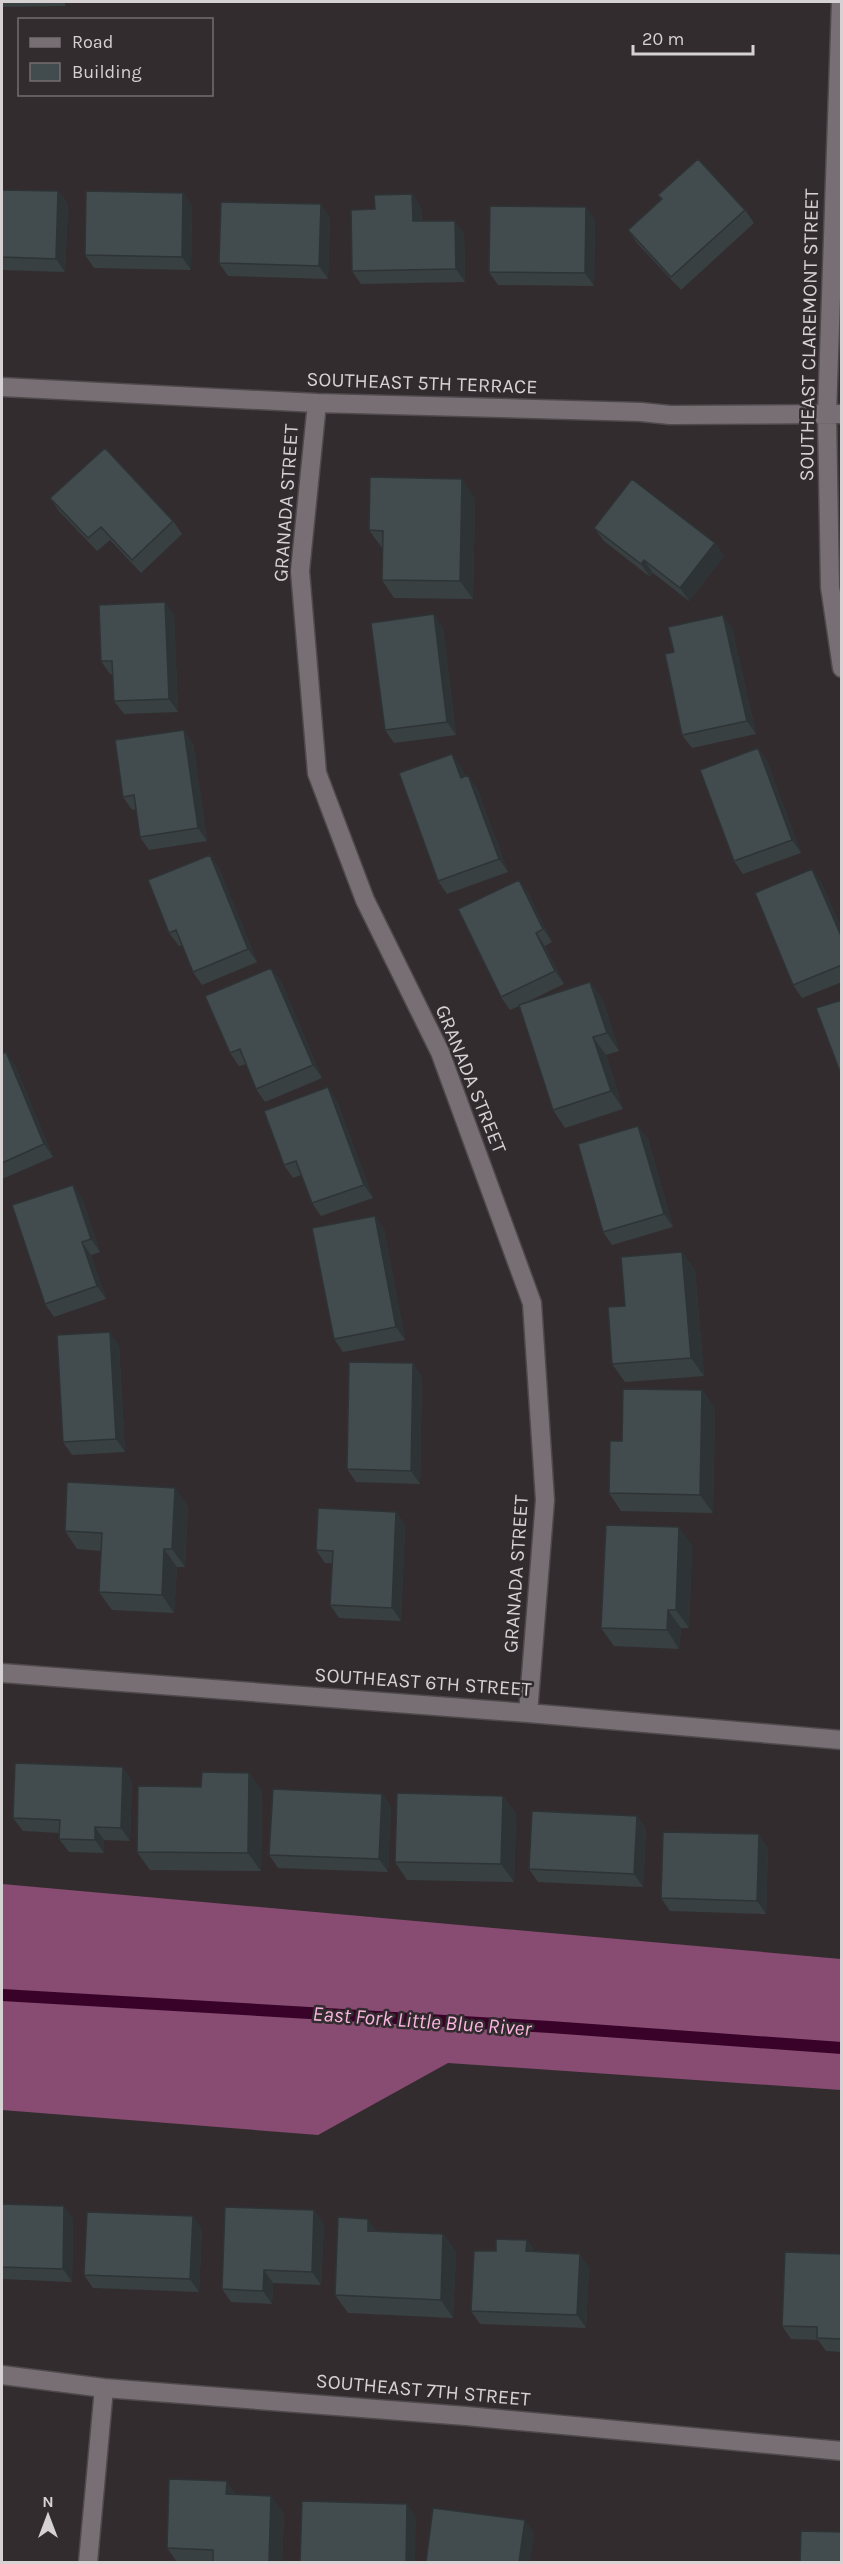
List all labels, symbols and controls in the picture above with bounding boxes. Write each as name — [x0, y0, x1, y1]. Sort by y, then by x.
legend — [18, 18, 213, 96]
scale bar — [633, 18, 753, 56]
text: 20 m — [642, 28, 684, 50]
text: Road — [72, 31, 113, 53]
text: Building — [72, 61, 142, 83]
street label: SOUTHEAST CLAREMONT STREET — [795, 188, 823, 482]
street label: SOUTHEAST 5TH TERRACE — [306, 367, 538, 399]
street label: GRANADA STREET — [269, 423, 303, 583]
street label: GRANADA STREET — [431, 1001, 511, 1157]
street label: GRANADA STREET — [499, 1494, 533, 1654]
street label: SOUTHEAST 6TH STREET — [314, 1663, 532, 1701]
water label: East Fork Little Blue River — [312, 2001, 533, 2041]
street label: SOUTHEAST 7TH STREET — [315, 2369, 531, 2411]
north arrow — [18, 2486, 78, 2546]
text: N — [42, 2492, 54, 2511]

